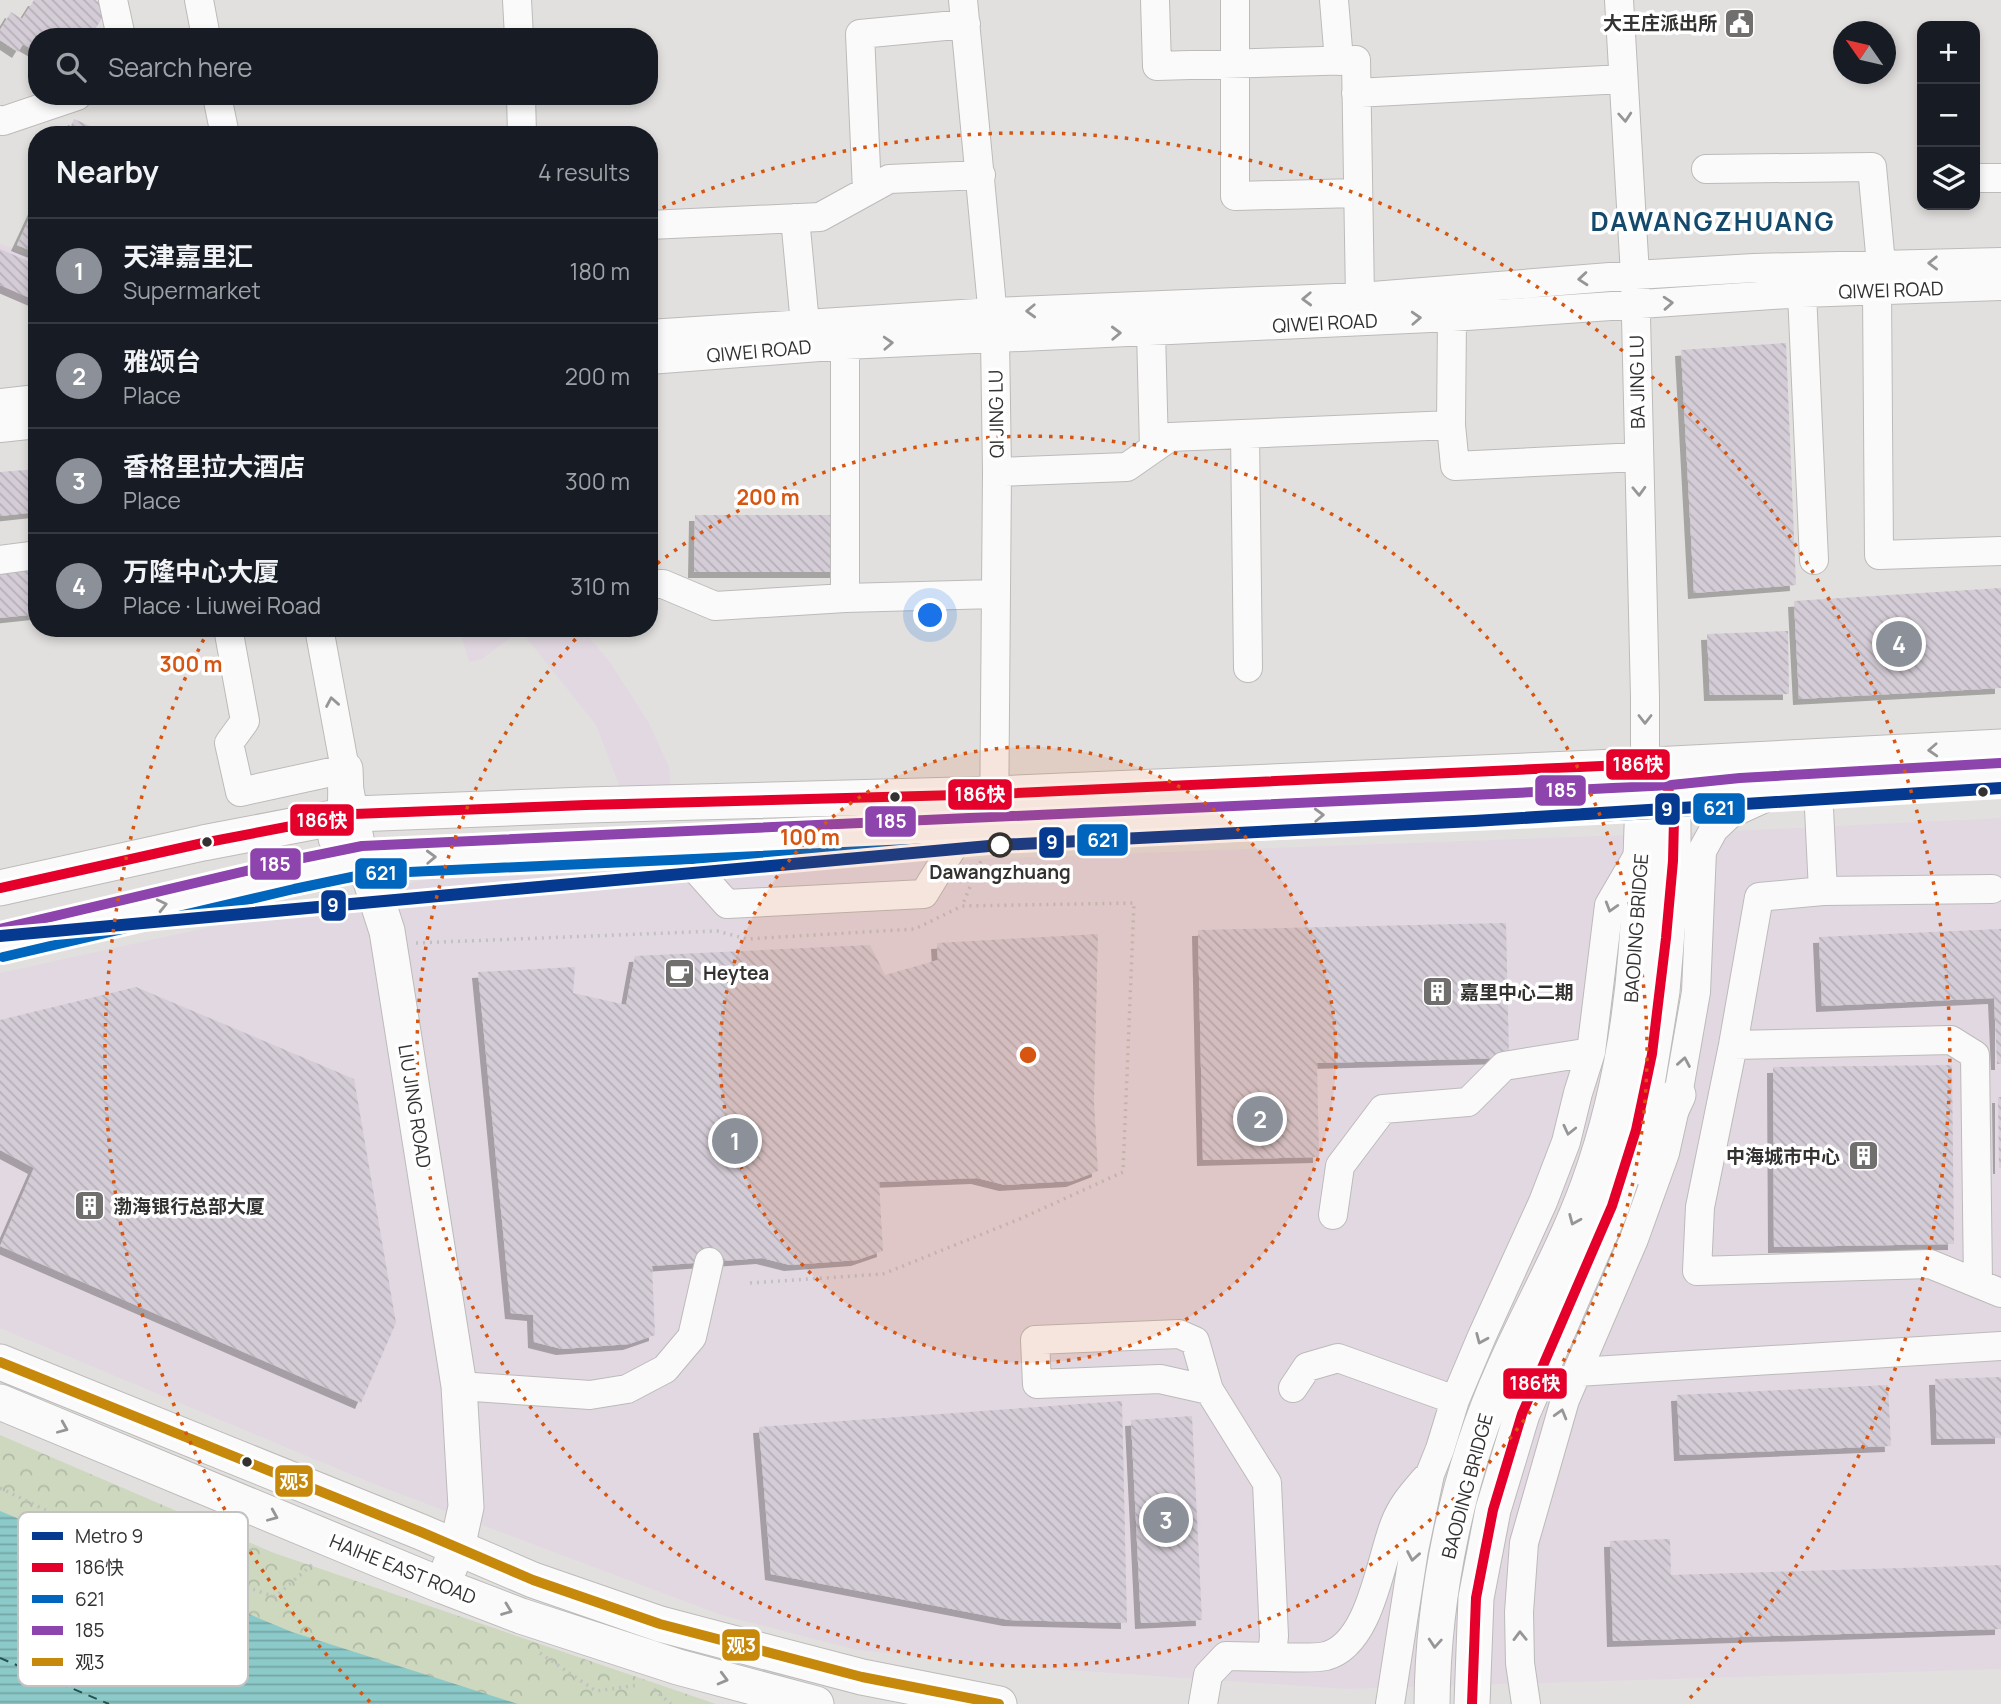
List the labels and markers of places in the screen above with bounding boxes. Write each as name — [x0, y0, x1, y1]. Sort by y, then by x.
public building icon: 大王庄派出所 — [1723, 6, 1757, 40]
place label: 大王庄派出所 — [1603, 10, 1717, 36]
pin: 4 — [1876, 618, 1922, 670]
unlabelled marker — [1976, 785, 1990, 799]
unlabelled marker — [888, 790, 902, 804]
marker: Dawangzhuang — [988, 833, 1012, 857]
unlabelled marker — [200, 835, 214, 849]
place label: Dawangzhuang — [929, 859, 1071, 885]
cafe icon: Heytea — [663, 956, 697, 990]
place label: Heytea — [703, 960, 769, 986]
building icon: 嘉里中心二期 — [1420, 975, 1454, 1009]
place label: 嘉里中心二期 — [1460, 979, 1574, 1005]
centre of rings — [1016, 1043, 1040, 1067]
pin: 2 — [1237, 1093, 1283, 1145]
pin: 1 — [712, 1115, 758, 1167]
building icon: 中海城市中心 — [1846, 1139, 1880, 1173]
place label: 中海城市中心 — [1726, 1143, 1840, 1169]
building icon: 渤海银行总部大厦 — [73, 1189, 107, 1223]
place label: 渤海银行总部大厦 — [113, 1193, 265, 1219]
unlabelled marker — [240, 1455, 254, 1469]
pin: 3 — [1143, 1494, 1189, 1546]

